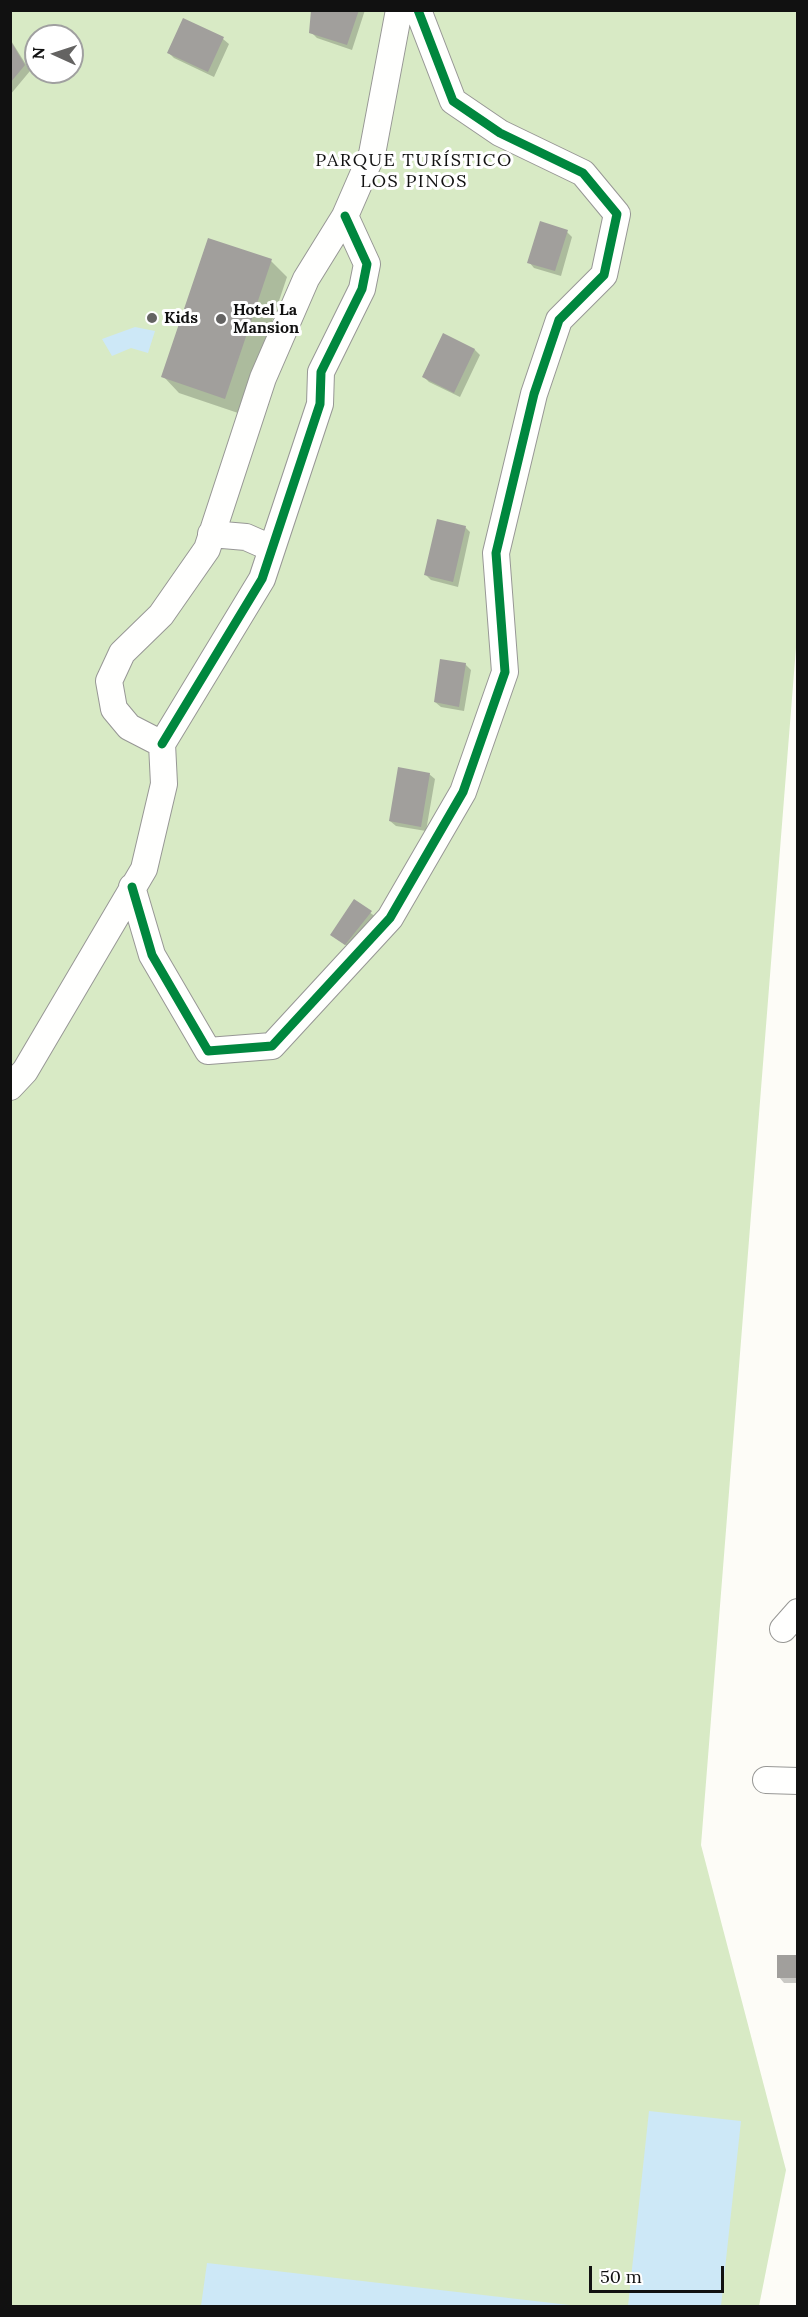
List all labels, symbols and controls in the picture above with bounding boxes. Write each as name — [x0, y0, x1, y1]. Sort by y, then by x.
north arrow — [24, 24, 84, 84]
text: N — [28, 46, 48, 60]
district label: PARQUE TURÍSTICO LOS PINOS — [315, 150, 513, 192]
place label: Hotel La Mansion — [233, 300, 299, 338]
place label: Kids — [164, 308, 198, 328]
marker: Kids — [145, 311, 159, 325]
marker: Hotel La Mansion — [214, 312, 228, 326]
scale bar — [592, 2254, 727, 2292]
text: 50 m — [600, 2265, 642, 2288]

